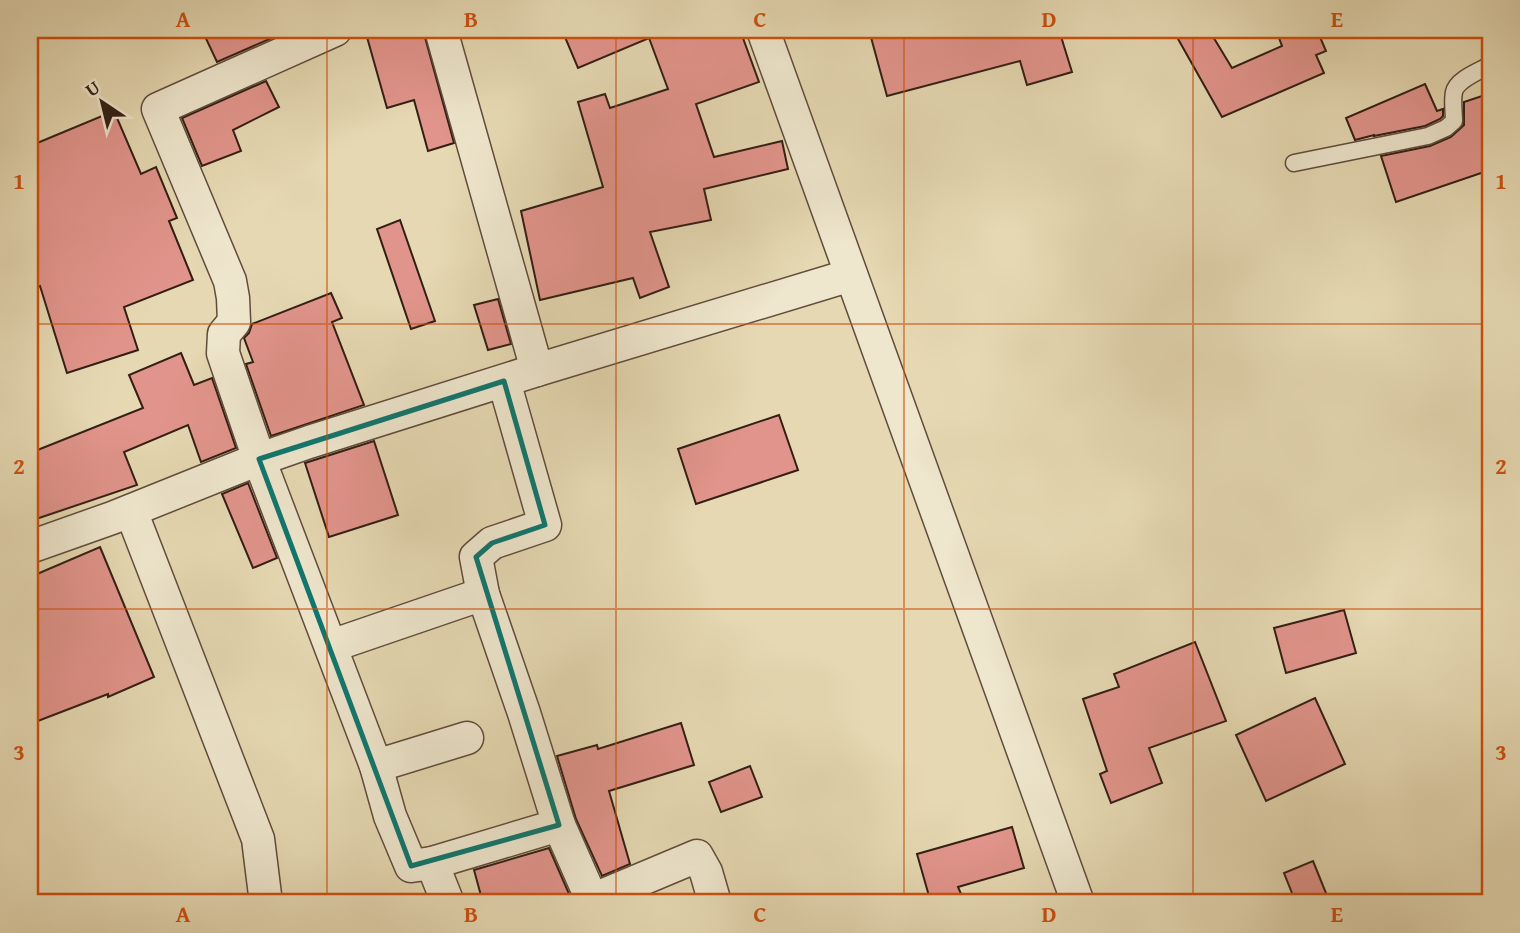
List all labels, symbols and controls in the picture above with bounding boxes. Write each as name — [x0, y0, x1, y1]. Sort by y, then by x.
text: A — [176, 2, 191, 35]
text: B — [464, 2, 478, 35]
text: C — [753, 2, 767, 35]
text: D — [1042, 2, 1057, 35]
text: E — [1331, 2, 1343, 35]
north arrow — [66, 66, 136, 136]
text: U — [79, 73, 106, 103]
text: 1 — [13, 164, 25, 197]
text: 1 — [1495, 164, 1507, 197]
text: 2 — [13, 449, 25, 482]
text: 2 — [1495, 449, 1507, 482]
text: 3 — [13, 735, 25, 768]
text: 3 — [1495, 735, 1507, 768]
text: A — [176, 897, 191, 930]
text: B — [464, 897, 478, 930]
text: C — [753, 897, 767, 930]
text: D — [1042, 897, 1057, 930]
text: E — [1331, 897, 1343, 930]

